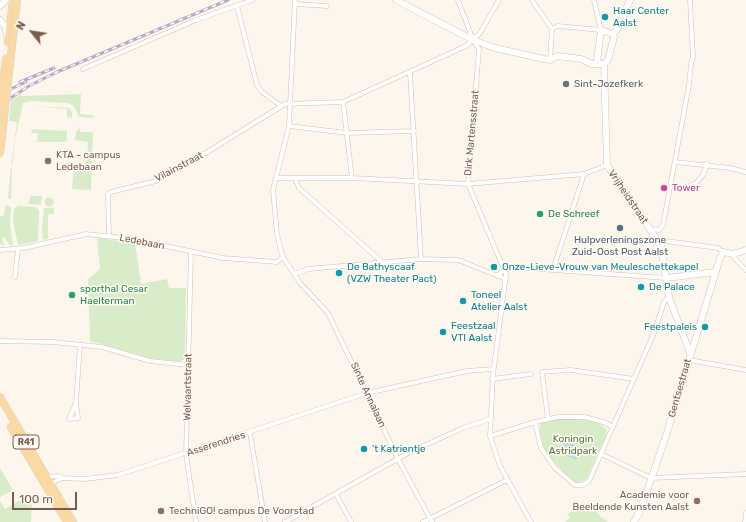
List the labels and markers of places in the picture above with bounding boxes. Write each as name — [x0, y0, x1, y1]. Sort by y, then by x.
place label: Haar Center Aalst — [613, 5, 669, 28]
marker: Haar Center Aalst — [600, 12, 610, 22]
place label: Sint-Jozefkerk — [574, 78, 643, 90]
marker: Sint-Jozefkerk — [561, 79, 571, 89]
place label: KTA - campus Ledebaan — [56, 149, 121, 172]
marker: KTA - campus Ledebaan — [43, 156, 53, 166]
place label: Tower — [672, 182, 700, 194]
marker: Tower — [659, 183, 669, 193]
place label: De Schreef — [548, 208, 599, 220]
marker: De Schreef — [535, 209, 545, 219]
marker: Hulpverleningszone Zuid-Oost Post Aalst — [615, 223, 625, 233]
place label: Hulpverleningszone Zuid-Oost Post Aalst — [572, 234, 668, 258]
place label: De Bathyscaaf (VZW Theater Pact) — [347, 261, 436, 284]
place label: Onze-Lieve-Vrouw van Meuleschettekapel — [502, 261, 698, 273]
marker: Onze-Lieve-Vrouw van Meuleschettekapel — [489, 262, 499, 272]
marker: De Bathyscaaf (VZW Theater Pact) — [334, 268, 344, 278]
place label: De Palace — [649, 281, 695, 293]
marker: De Palace — [636, 282, 646, 292]
place label: sporthal Cesar Haelterman — [80, 283, 148, 306]
place label: Toneel Atelier Aalst — [471, 289, 527, 312]
marker: sporthal Cesar Haelterman — [67, 290, 77, 300]
marker: Toneel Atelier Aalst — [458, 296, 468, 306]
place label: Feestzaal VTI Aalst — [451, 320, 495, 344]
place label: Feestpaleis — [644, 321, 697, 333]
marker: Feestpaleis — [700, 322, 710, 332]
marker: Feestzaal VTI Aalst — [438, 327, 448, 337]
place label: 't Katrientje — [372, 443, 426, 455]
marker: 't Katrientje — [359, 444, 369, 454]
place label: Academie voor Beeldende Kunsten Aalst — [572, 489, 689, 512]
marker: Academie voor Beeldende Kunsten Aalst — [692, 496, 702, 506]
place label: TechniGO! campus De Voorstad — [169, 505, 314, 517]
marker: TechniGO! campus De Voorstad — [156, 506, 166, 516]

